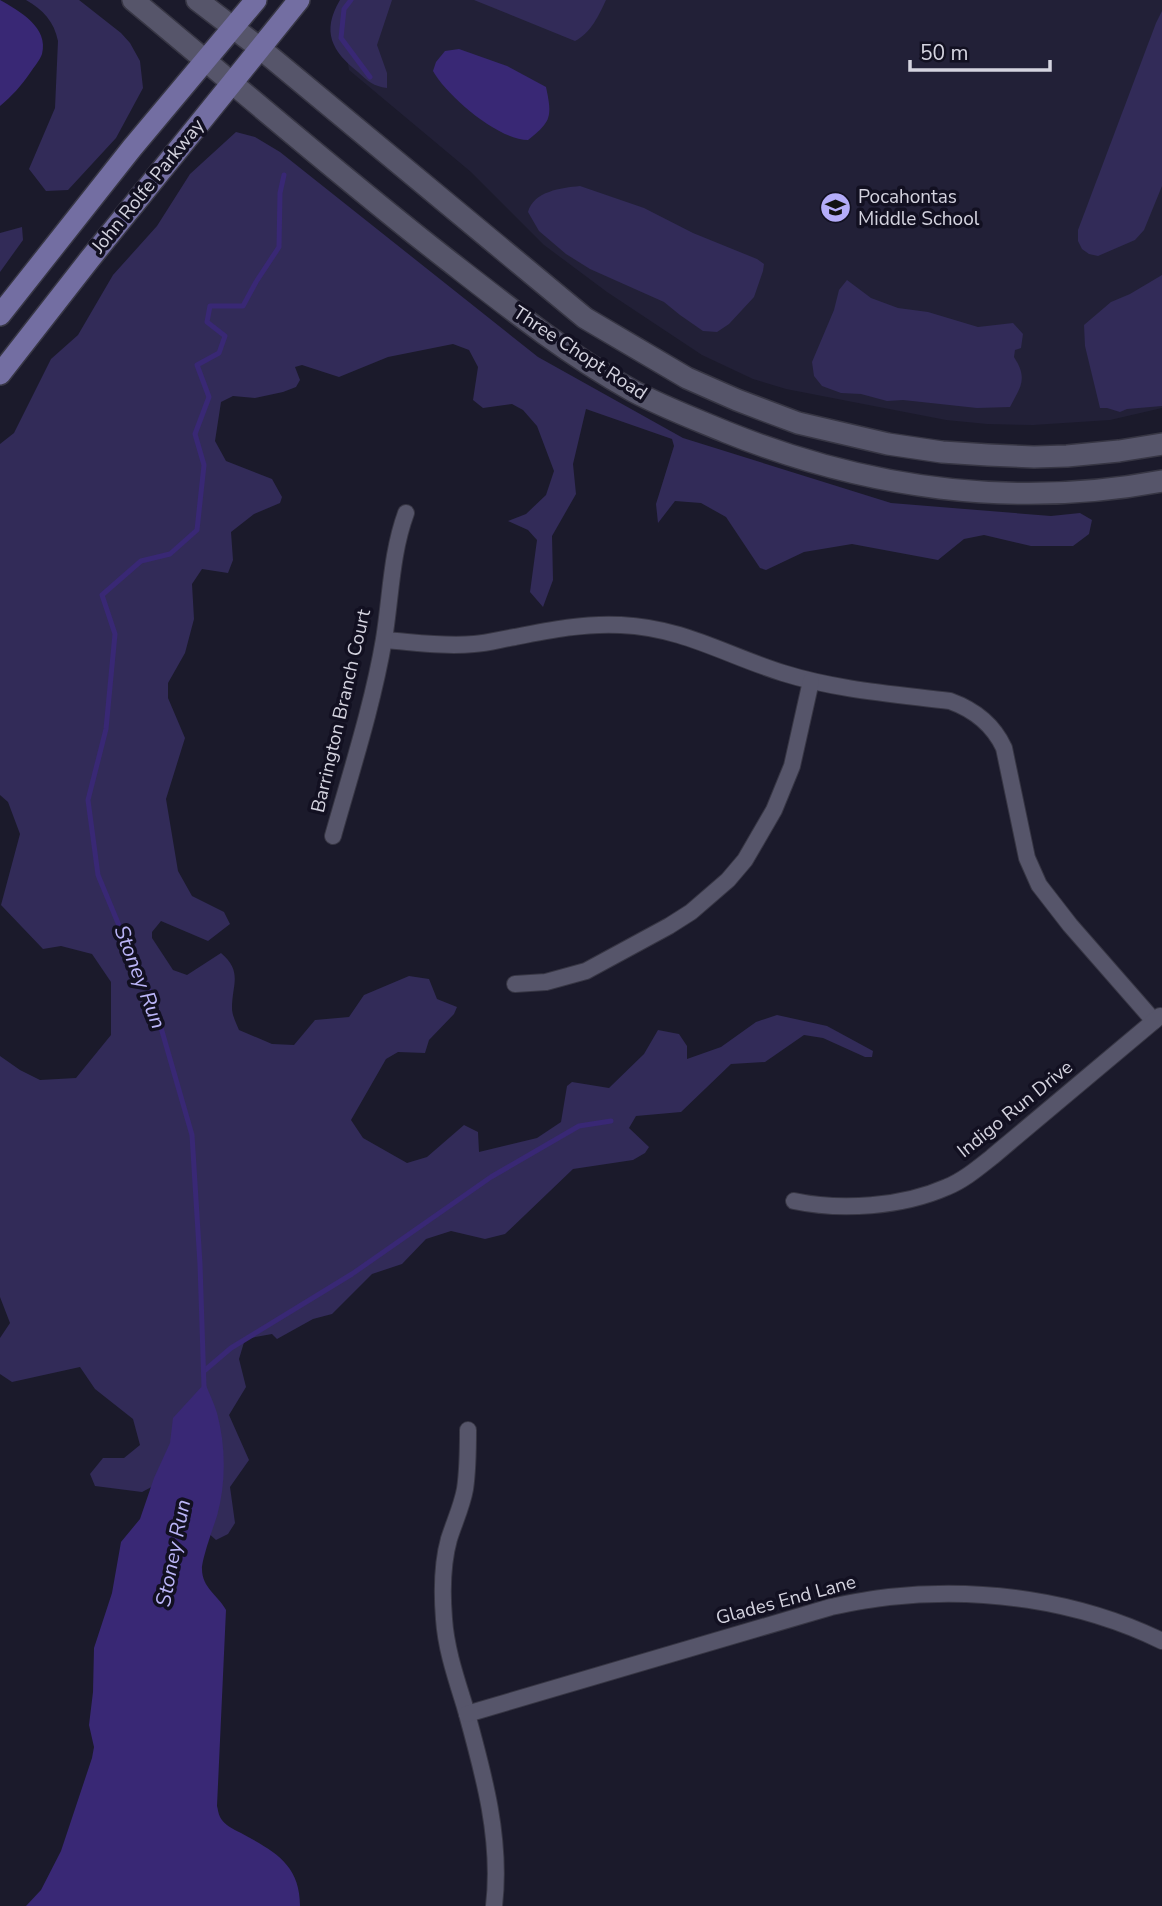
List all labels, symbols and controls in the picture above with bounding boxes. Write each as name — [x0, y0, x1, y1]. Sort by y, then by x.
scale bar — [910, 28, 1050, 72]
text: 50 m — [920, 39, 969, 67]
street label: John Rolfe Parkway — [85, 113, 210, 259]
place label: Pocahontas Middle School — [858, 184, 980, 232]
school or university icon: Pocahontas Middle School — [818, 191, 852, 225]
street label: Three Chopt Road — [508, 300, 652, 406]
street label: Barrington Branch Court — [305, 606, 377, 815]
water label: Stoney Run — [107, 921, 173, 1033]
street label: Indigo Run Drive — [952, 1054, 1078, 1164]
water label: Stoney Run — [149, 1497, 197, 1609]
street label: Glades End Lane — [713, 1569, 859, 1631]

